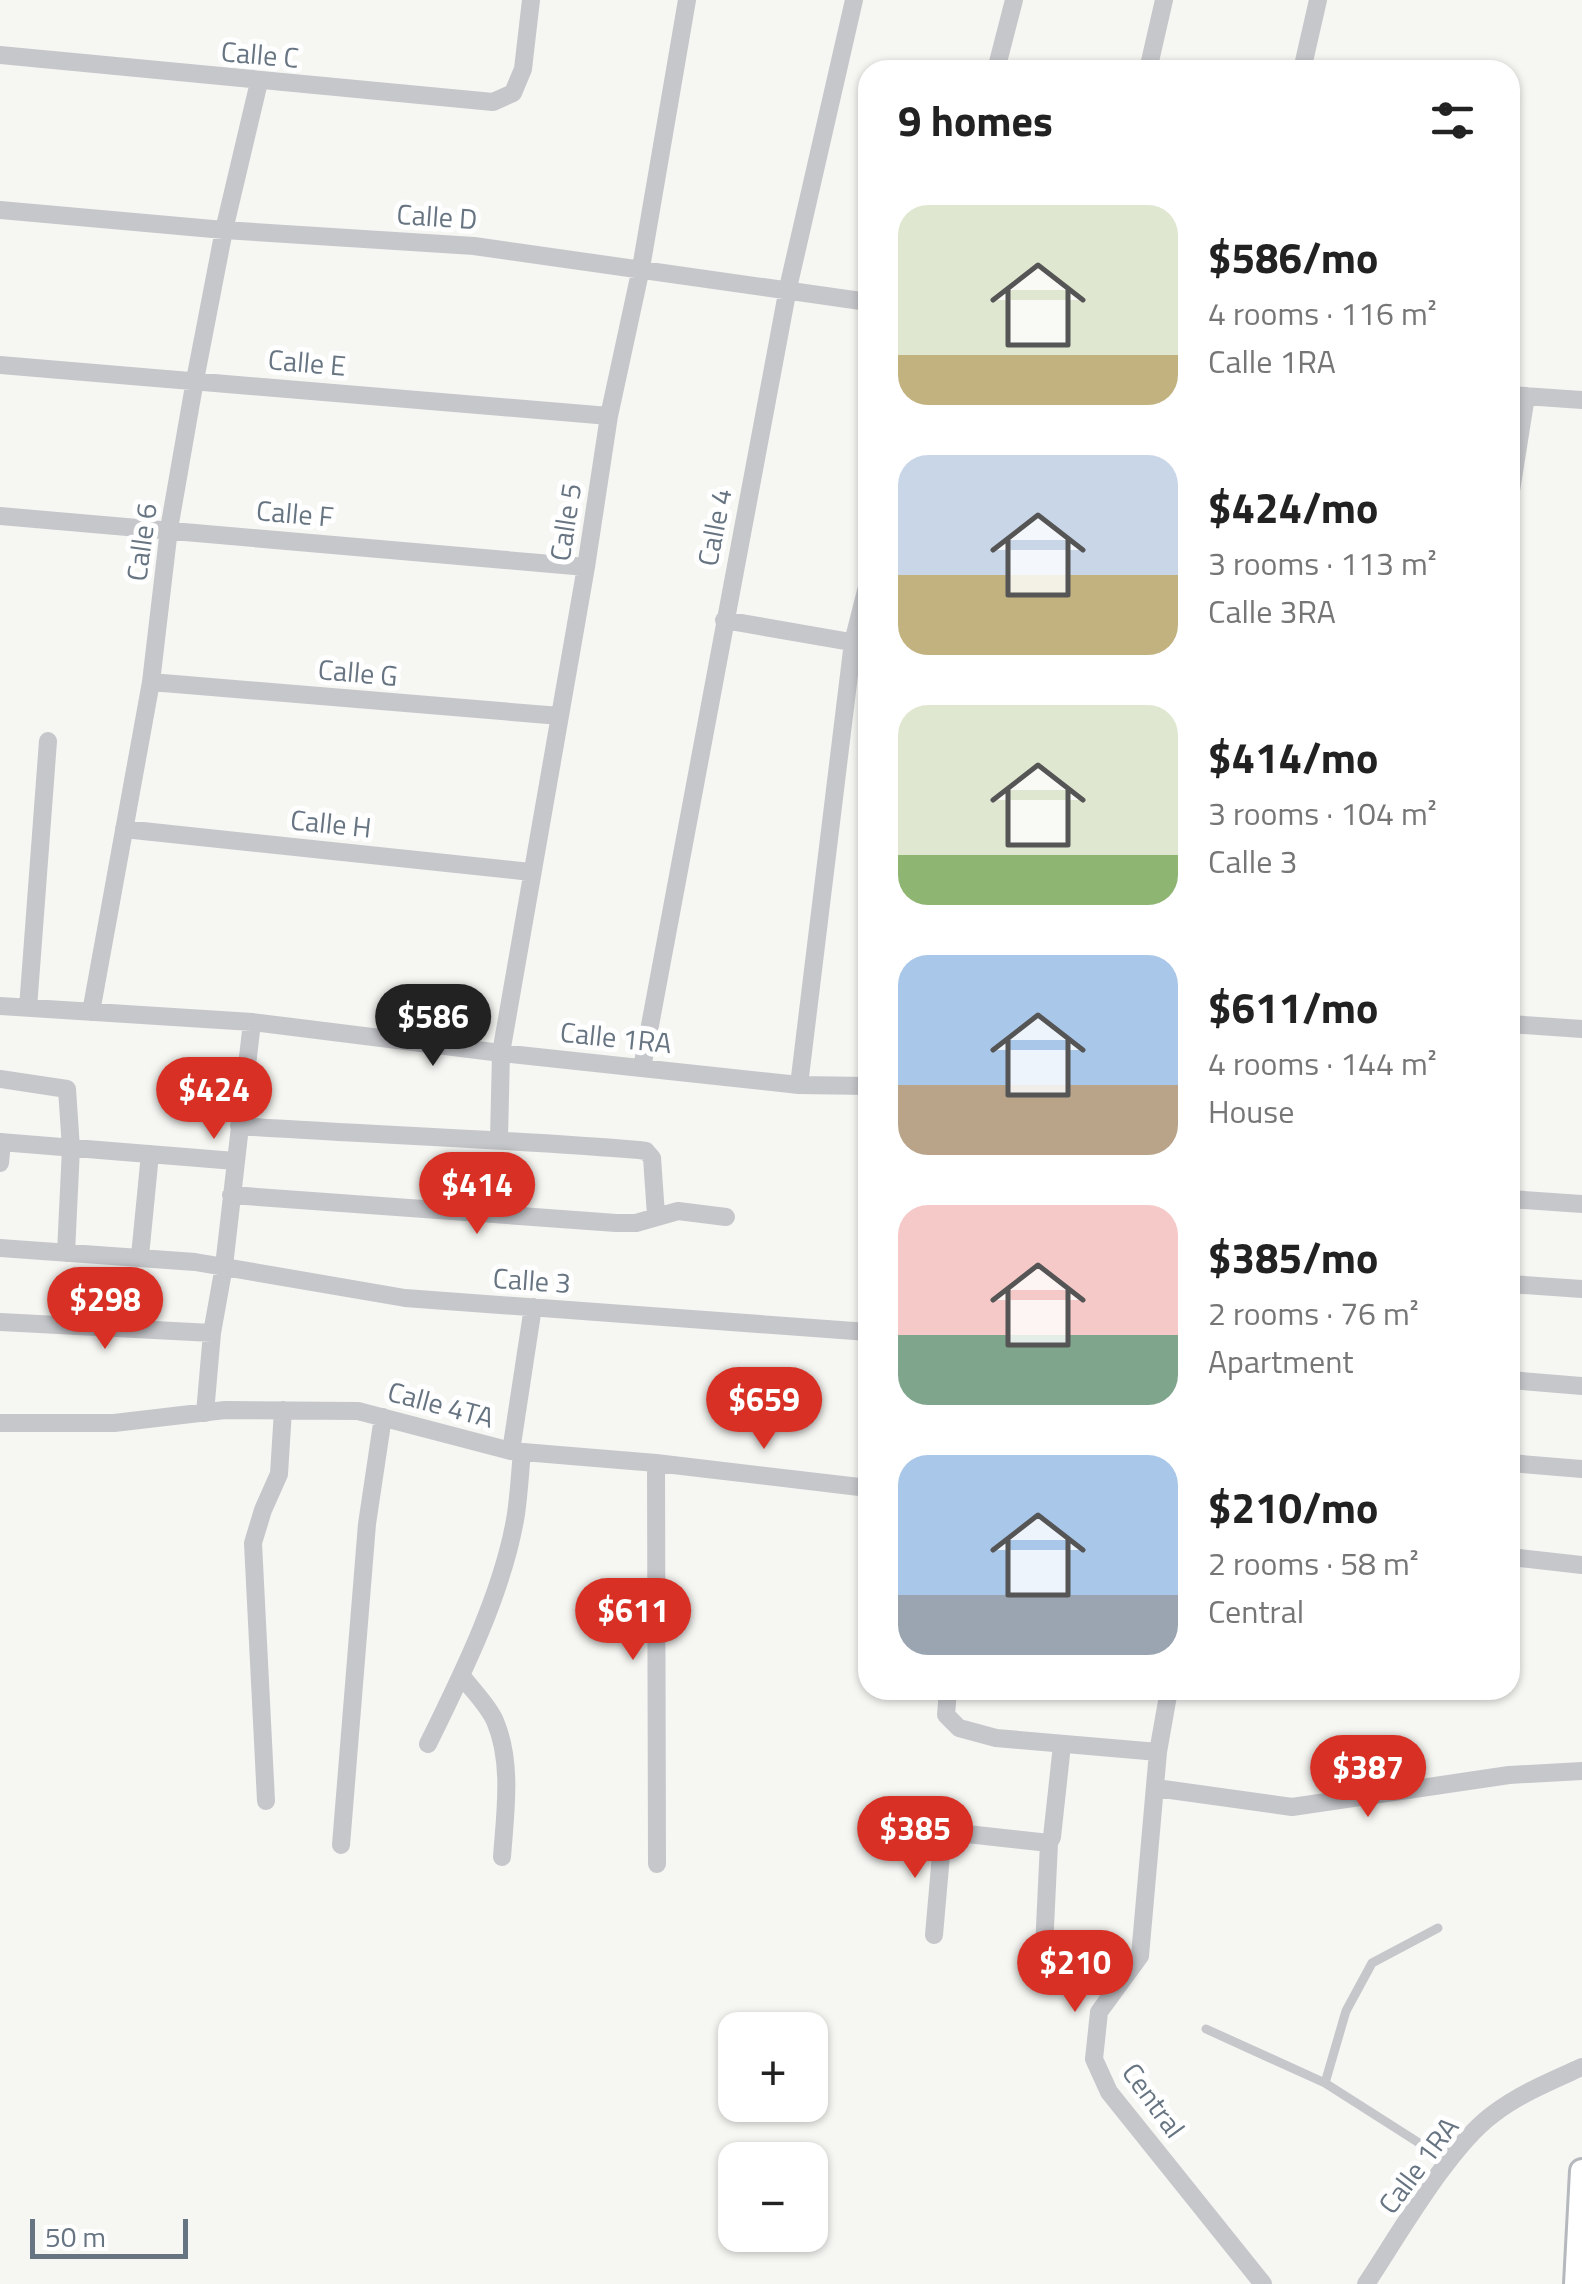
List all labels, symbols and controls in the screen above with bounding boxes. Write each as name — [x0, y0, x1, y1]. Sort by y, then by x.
street label: Calle C — [219, 29, 301, 79]
text: 9 homes — [898, 88, 1053, 152]
icon: filters — [1425, 93, 1480, 148]
street label: Calle D — [395, 192, 479, 240]
text: $586/mo — [1208, 225, 1378, 289]
icon: home — [978, 245, 1098, 365]
text: 4 rooms · 116 m² — [1208, 289, 1437, 337]
street label: Calle E — [266, 337, 348, 387]
text: Calle 1RA — [1208, 337, 1336, 385]
text: $424/mo — [1208, 475, 1378, 539]
street label: Calle 5 — [538, 480, 592, 564]
street label: Calle 4 — [685, 485, 743, 569]
street label: Calle F — [255, 488, 335, 538]
icon: home — [978, 495, 1098, 615]
street label: Calle 6 — [114, 500, 168, 584]
text: 3 rooms · 113 m² — [1208, 539, 1437, 587]
text: Calle 3RA — [1208, 587, 1336, 635]
street label: Calle G — [316, 647, 400, 697]
text: $414/mo — [1208, 725, 1378, 789]
icon: home — [978, 745, 1098, 865]
text: 3 rooms · 104 m² — [1208, 789, 1437, 837]
street label: Calle H — [288, 797, 374, 849]
text: Calle 3 — [1208, 837, 1297, 885]
text: $611/mo — [1208, 975, 1378, 1039]
pin: $586 — [374, 984, 492, 1069]
text: $586 — [397, 992, 469, 1040]
icon: home — [978, 995, 1098, 1115]
street label: Calle 1RA — [558, 1010, 674, 1064]
text: 4 rooms · 144 m² — [1208, 1039, 1437, 1087]
pin: $424 — [155, 1057, 273, 1142]
text: $424 — [178, 1065, 250, 1113]
text: House — [1208, 1087, 1294, 1135]
pin: $414 — [418, 1152, 536, 1237]
text: $414 — [441, 1160, 513, 1208]
text: $385/mo — [1208, 1225, 1378, 1289]
icon: home — [978, 1245, 1098, 1365]
street label: Calle 3 — [492, 1256, 572, 1304]
pin: $298 — [46, 1267, 164, 1352]
text: $298 — [69, 1275, 141, 1323]
text: 2 rooms · 76 m² — [1208, 1289, 1419, 1337]
text: Apartment — [1208, 1337, 1354, 1385]
pin: $659 — [705, 1367, 823, 1452]
street label: Calle 4TA — [383, 1369, 499, 1439]
text: $659 — [728, 1375, 800, 1423]
text: $210/mo — [1208, 1475, 1378, 1539]
icon: home — [978, 1495, 1098, 1615]
text: 2 rooms · 58 m² — [1208, 1539, 1419, 1587]
pin: $611 — [574, 1578, 692, 1663]
text: $611 — [597, 1586, 669, 1634]
text: Central — [1208, 1587, 1304, 1635]
pin: $387 — [1309, 1735, 1427, 1820]
text: $387 — [1332, 1743, 1404, 1791]
pin: $385 — [856, 1796, 974, 1881]
text: $385 — [879, 1804, 951, 1852]
pin: $210 — [1016, 1930, 1134, 2015]
text: $210 — [1039, 1938, 1111, 1986]
map controls — [718, 2012, 828, 2252]
button: + — [718, 2012, 828, 2122]
street label: Central — [1112, 2053, 1196, 2147]
street label: Calle 1RA — [1367, 2107, 1469, 2223]
button: − — [718, 2142, 828, 2252]
scale bar — [30, 2214, 188, 2258]
text: 50 m — [45, 2215, 106, 2258]

